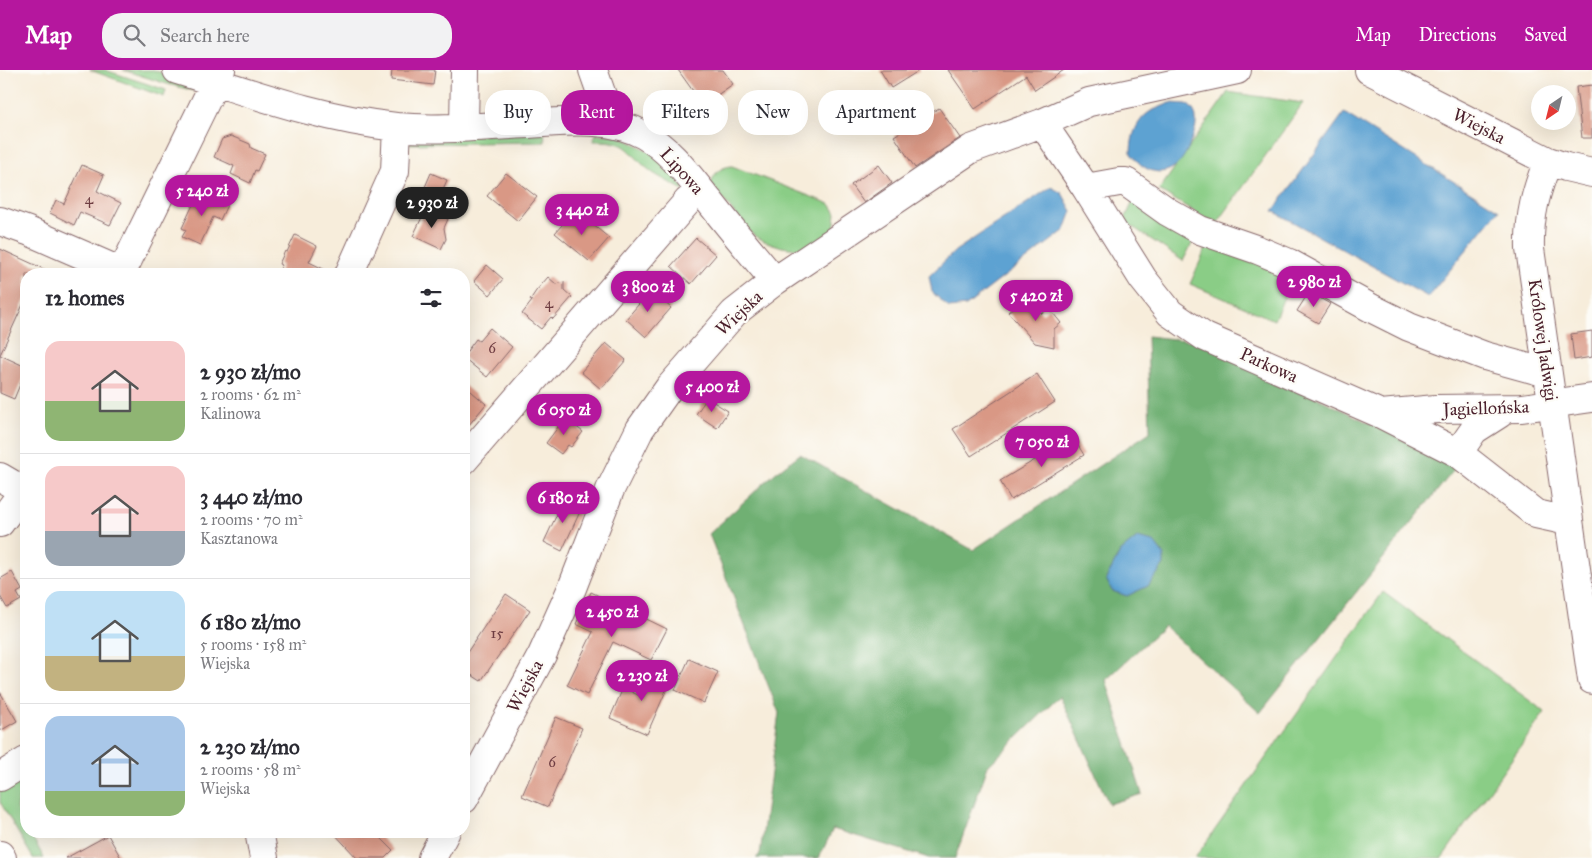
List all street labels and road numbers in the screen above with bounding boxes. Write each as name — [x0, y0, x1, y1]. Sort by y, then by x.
street label: Wiejska — [1449, 103, 1509, 149]
street label: Lipowa — [655, 143, 709, 199]
street label: Królowej Jadwigi — [1523, 277, 1562, 403]
street label: Wiejska — [711, 285, 767, 340]
street label: Parkowa — [1237, 343, 1302, 388]
street label: Jagiellońska — [1440, 395, 1530, 422]
street label: Wiejska — [502, 656, 548, 716]

